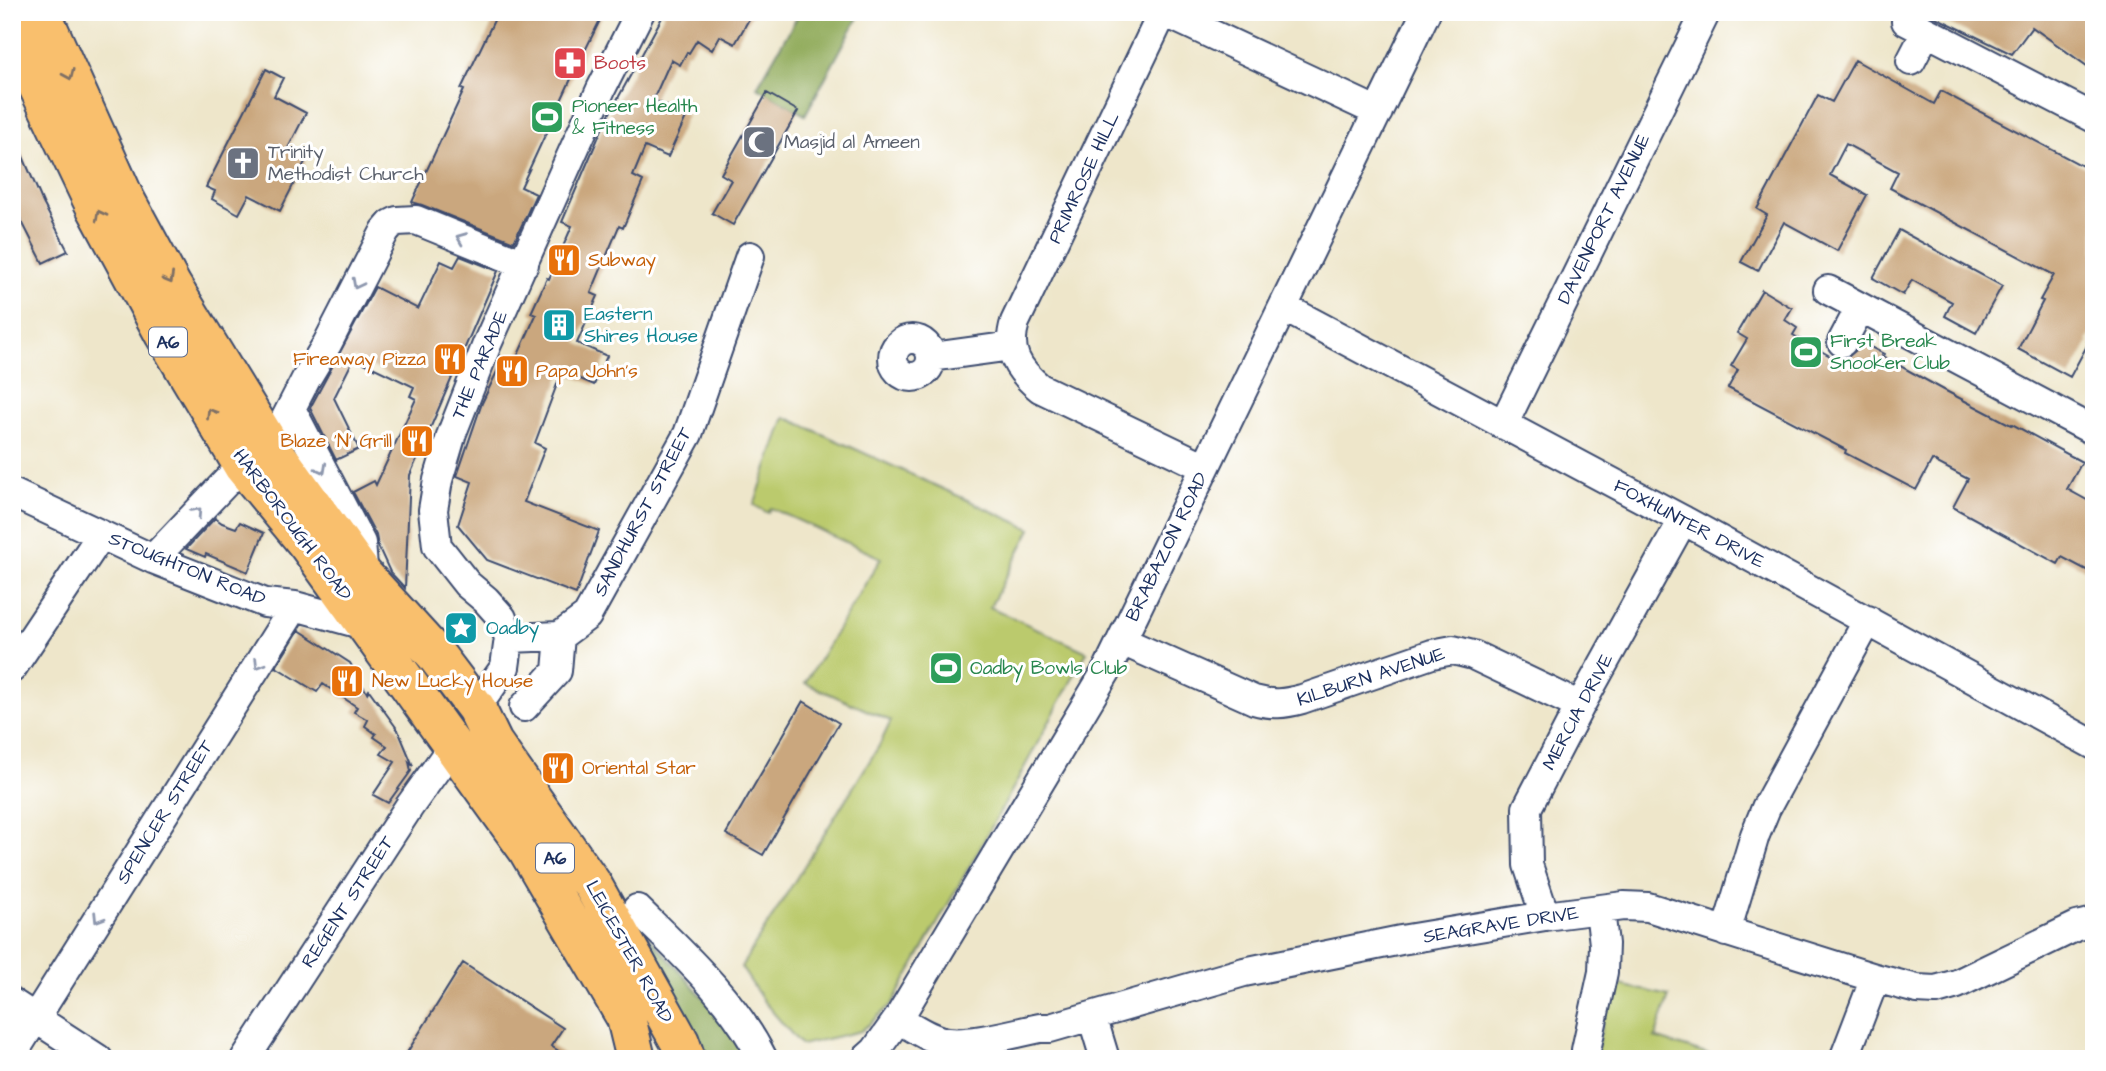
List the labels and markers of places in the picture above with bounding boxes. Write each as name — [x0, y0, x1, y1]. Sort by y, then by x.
pharmacy icon: Boots — [551, 44, 589, 82]
place label: Boots — [594, 50, 646, 77]
place label: Pioneer Health & Fitness — [572, 93, 698, 142]
sports icon: Pioneer Health & Fitness — [528, 98, 566, 136]
mosque icon: Masjid al Ameen — [740, 123, 778, 161]
place label: Masjid al Ameen — [784, 129, 920, 156]
place label: Trinity Methodist Church — [268, 139, 424, 188]
church icon: Trinity Methodist Church — [224, 144, 262, 182]
restaurant icon: Subway — [545, 241, 583, 279]
place label: Subway — [588, 247, 657, 275]
place label: Eastern Shires House — [584, 301, 698, 350]
building icon: Eastern Shires House — [540, 306, 578, 344]
place label: First Break Snooker Club — [1830, 328, 1950, 377]
sports icon: First Break Snooker Club — [1787, 333, 1825, 371]
restaurant icon: Fireaway Pizza — [431, 340, 469, 378]
place label: Fireaway Pizza — [293, 346, 426, 374]
restaurant icon: Papa John's — [493, 352, 531, 390]
place label: Papa John's — [536, 358, 638, 385]
restaurant icon: Blaze 'N' Grill — [398, 422, 436, 460]
place label: Blaze 'N' Grill — [280, 428, 392, 455]
place icon: Oadby — [442, 609, 480, 647]
place label: Oadby — [486, 615, 540, 643]
sports icon: Oadby Bowls Club — [927, 649, 965, 687]
place label: Oadby Bowls Club — [970, 655, 1128, 683]
restaurant icon: New Lucky House — [328, 662, 366, 700]
place label: New Lucky House — [372, 668, 533, 696]
restaurant icon: Oriental Star — [539, 749, 577, 787]
place label: Oriental Star — [582, 755, 696, 782]

